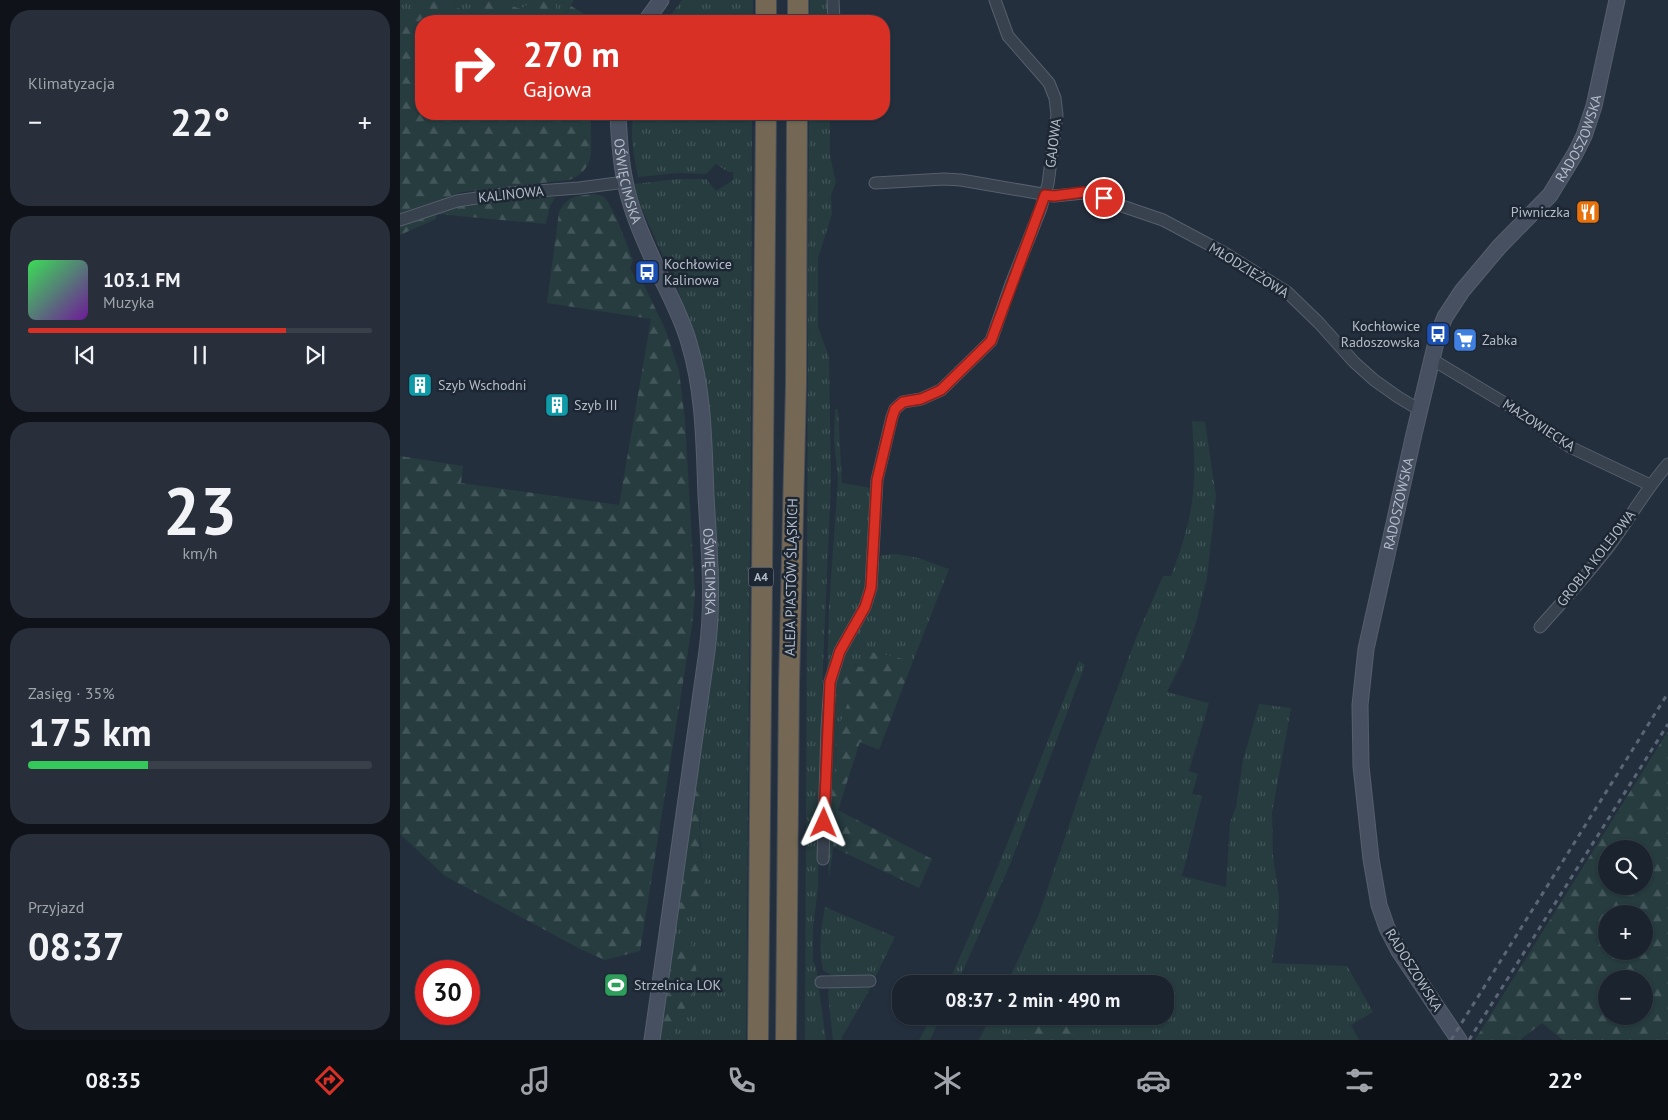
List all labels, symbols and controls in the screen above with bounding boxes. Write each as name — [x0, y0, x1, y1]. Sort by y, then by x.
text: 270 m — [523, 31, 620, 77]
icon: right — [440, 35, 505, 100]
text: Klimatyzacja — [28, 73, 115, 93]
text: Gajowa — [523, 75, 592, 103]
street label: RADOSZOWSKA — [1551, 92, 1605, 185]
text: 22° — [170, 97, 230, 146]
text: − — [28, 103, 42, 140]
text: + — [358, 103, 372, 140]
street label: GAJOWA — [1041, 117, 1065, 169]
street label: OŚWIĘCIMSKA — [610, 138, 646, 227]
pin — [1083, 177, 1125, 219]
street label: KALINOWA — [477, 182, 545, 206]
icon: arrive — [1090, 184, 1118, 212]
restaurant icon: Piwniczka — [1575, 199, 1601, 225]
place label: Piwniczka — [1511, 203, 1570, 221]
street label: MŁODZIEŻOWA — [1206, 238, 1293, 302]
place label: Kochłowice Kalinowa — [664, 255, 732, 289]
bus stop icon: Kochłowice Kalinowa — [634, 259, 660, 285]
text: 103.1 FM — [103, 268, 180, 292]
text: Muzyka — [103, 292, 154, 312]
place label: Kochłowice Radoszowska — [1341, 317, 1420, 351]
bus stop icon: Kochłowice Radoszowska — [1425, 321, 1451, 347]
supermarket icon: Żabka — [1452, 327, 1478, 353]
place label: Żabka — [1482, 331, 1518, 349]
icon: previous — [71, 341, 99, 369]
icon: pause — [186, 341, 214, 369]
icon: next — [301, 341, 329, 369]
building icon: Szyb Wschodni — [407, 372, 433, 398]
place label: Szyb Wschodni — [438, 376, 526, 394]
building icon: Szyb III — [544, 392, 570, 418]
street label: MAZOWIECKA — [1499, 395, 1579, 456]
place label: Szyb III — [574, 396, 618, 414]
street label: RADOSZOWSKA — [1379, 455, 1418, 552]
text: 23 — [163, 468, 237, 552]
street label: ALEJA PIASTÓW ŚLĄSKICH — [781, 498, 801, 656]
street label: GROBLA KOLEJOWA — [1553, 505, 1640, 610]
street label: OŚWIĘCIMSKA — [699, 527, 720, 616]
text: km/h — [182, 543, 218, 563]
road number: A4 — [748, 568, 774, 586]
text: Zasięg · 35% — [28, 683, 115, 703]
text: 175 km — [28, 707, 152, 756]
position arrow — [797, 796, 849, 848]
map controls — [1598, 840, 1653, 1025]
button: search — [1598, 840, 1653, 895]
text: Przyjazd — [28, 897, 84, 917]
button: + — [1598, 905, 1653, 960]
text: 08:37 — [28, 921, 124, 970]
street label: RADOSZOWSKA — [1381, 925, 1447, 1015]
speed limit sign: 30 — [415, 960, 480, 1025]
button: − — [1598, 970, 1653, 1025]
sports icon: Strzelnica LOK — [603, 972, 629, 998]
place label: Strzelnica LOK — [634, 976, 721, 994]
text: 08:37 · 2 min · 490 m — [946, 988, 1120, 1012]
icon: directions — [312, 1063, 347, 1098]
icon: music — [518, 1063, 553, 1098]
icon: phone — [724, 1063, 759, 1098]
icon: climate — [930, 1063, 965, 1098]
icon: car — [1136, 1063, 1171, 1098]
icon: filters — [1342, 1063, 1377, 1098]
text: 08:35 — [85, 1066, 141, 1094]
text: 22° — [1548, 1066, 1582, 1094]

